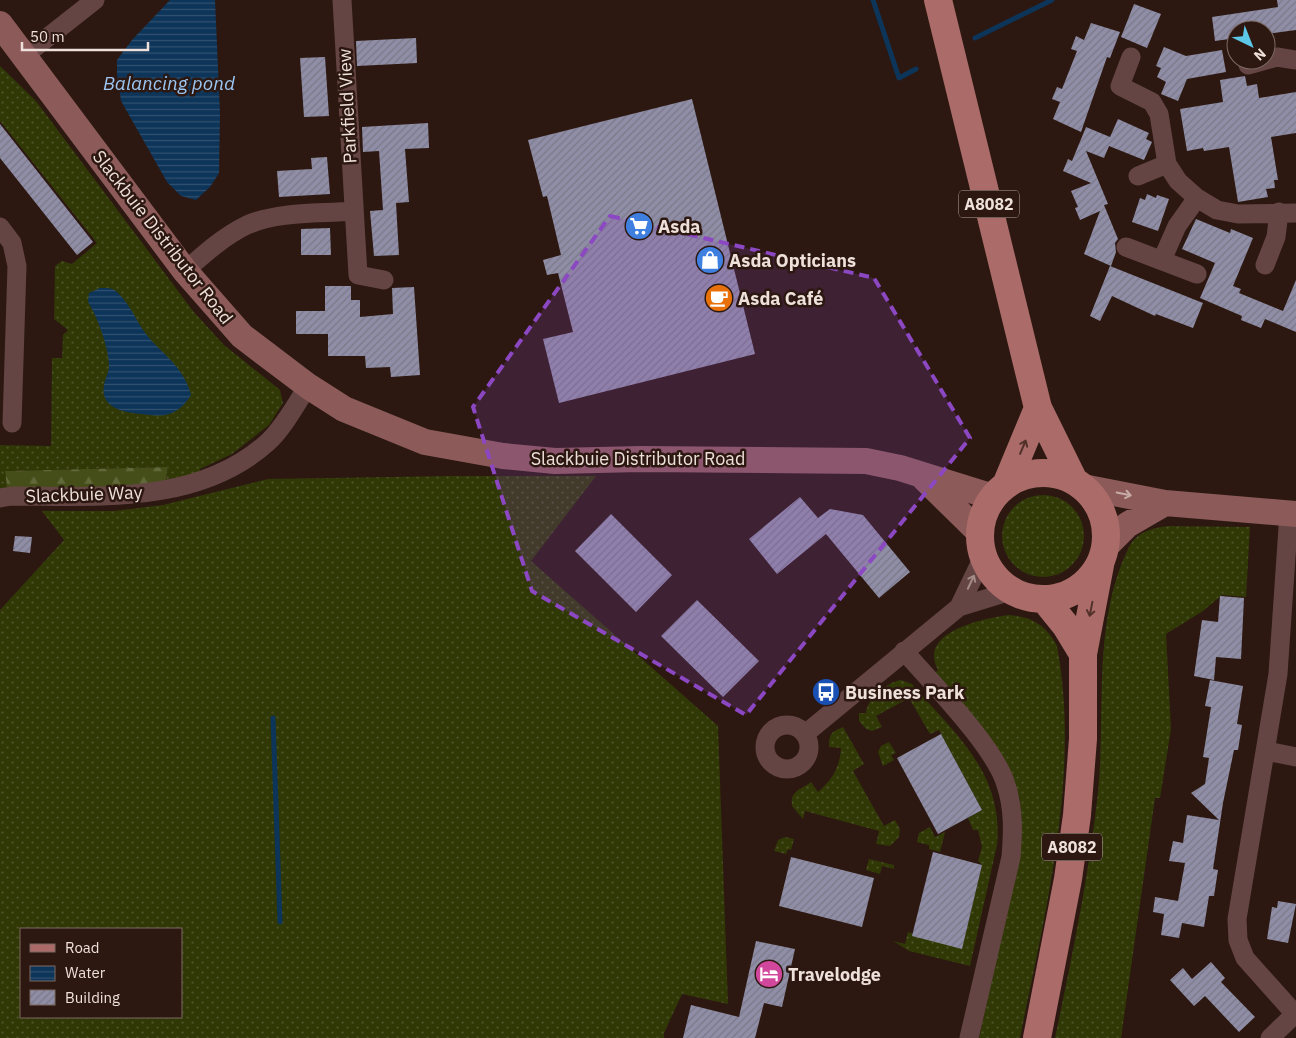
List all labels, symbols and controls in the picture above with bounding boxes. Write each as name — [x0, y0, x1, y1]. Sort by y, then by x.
scale bar — [22, 20, 149, 52]
north arrow — [1226, 20, 1276, 70]
text: 50 m — [30, 27, 65, 46]
text: N — [1250, 44, 1270, 65]
street label: Parkfield View — [332, 48, 361, 164]
water label: Balancing pond — [103, 71, 236, 95]
street label: Slackbuie Distributor Road — [88, 145, 238, 329]
road number: A8082 — [959, 190, 1019, 218]
supermarket icon: Asda — [624, 211, 654, 241]
place label: Asda — [658, 215, 701, 238]
shop icon: Asda Opticians — [695, 245, 725, 275]
place label: Asda Opticians — [729, 249, 856, 272]
cafe icon: Asda Café — [704, 283, 734, 313]
place label: Asda Café — [738, 287, 823, 310]
one-way arrow — [1018, 440, 1028, 455]
street label: Slackbuie Distributor Road — [531, 447, 745, 470]
street label: Slackbuie Way — [25, 480, 143, 508]
one-way arrow — [1116, 490, 1132, 499]
one-way arrow — [967, 575, 976, 590]
one-way arrow — [1086, 601, 1096, 617]
bus stop icon: Business Park — [811, 677, 841, 707]
place label: Business Park — [845, 681, 965, 704]
road number: A8082 — [1042, 834, 1102, 860]
legend — [20, 928, 182, 1018]
text: Road — [65, 938, 100, 957]
hotel icon: Travelodge — [754, 959, 784, 989]
text: Water — [65, 963, 106, 982]
place label: Travelodge — [788, 963, 881, 986]
text: Building — [65, 988, 120, 1007]

